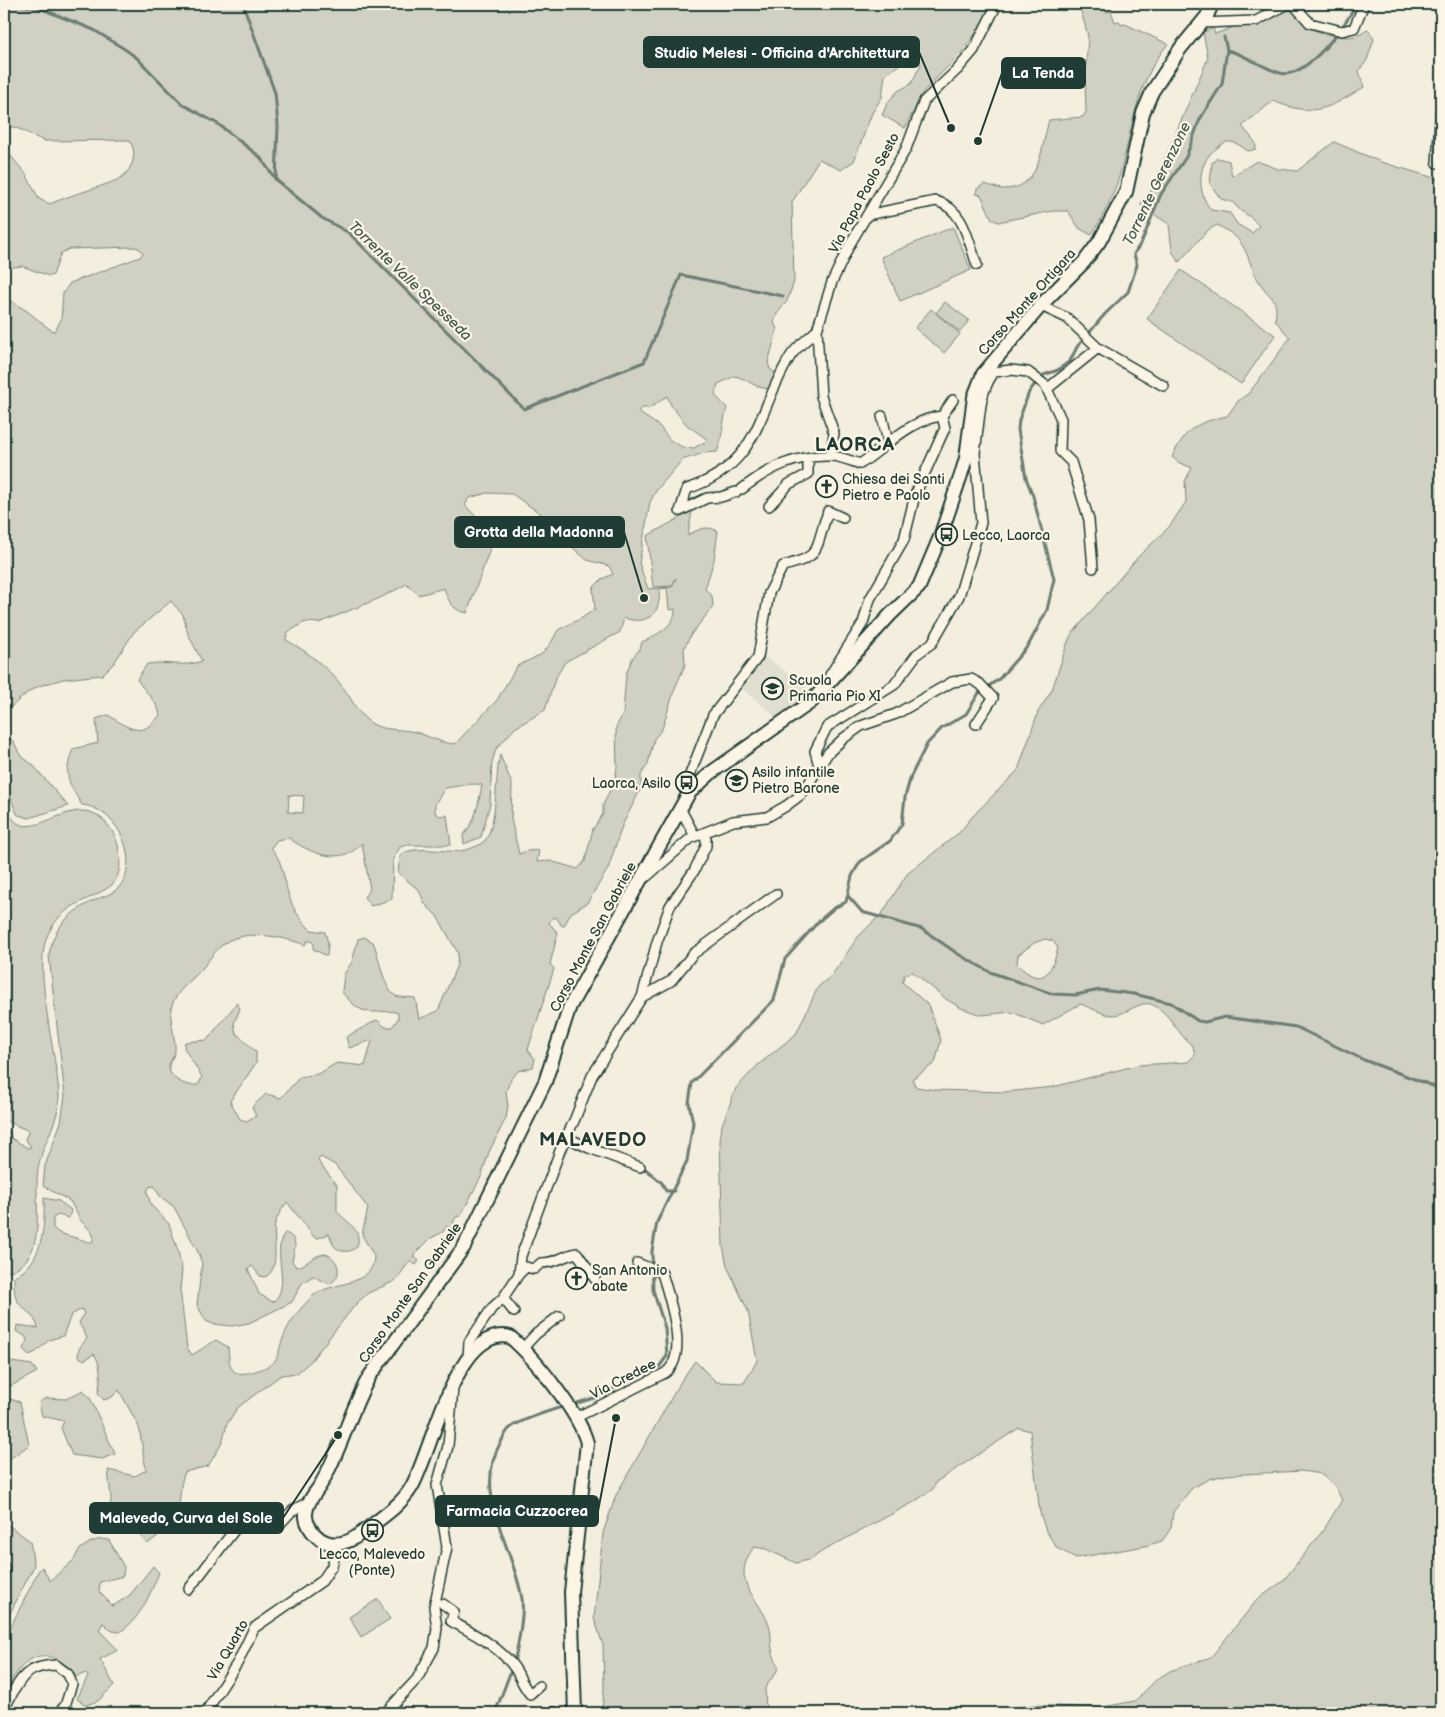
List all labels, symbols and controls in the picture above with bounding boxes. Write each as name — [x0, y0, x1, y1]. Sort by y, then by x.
callout: Studio Melesi - Officina d'Architettura — [644, 37, 919, 67]
text: Studio Melesi - Officina d'Architettura — [654, 44, 910, 63]
callout: La Tenda — [1002, 58, 1085, 88]
text: La Tenda — [1012, 64, 1074, 83]
water label: Torrente Gerenzone — [1119, 119, 1195, 249]
street label: Via Papa Paolo Sesto — [825, 130, 903, 256]
water label: Torrente Valle Spesseda — [344, 217, 476, 345]
street label: Corso Monte Ortigara — [975, 245, 1079, 359]
district label: LAORCA — [815, 434, 895, 457]
place label: Chiesa dei Santi Pietro e Paolo — [842, 471, 945, 504]
church icon: Chiesa dei Santi Pietro e Paolo — [814, 475, 838, 499]
callout: Grotta della Madonna — [455, 517, 624, 547]
text: Grotta della Madonna — [464, 523, 614, 542]
bus stop icon: Lecco, Laorca — [934, 523, 958, 547]
place label: Lecco, Laorca — [962, 527, 1050, 544]
place label: Scuola Primaria Pio XI — [789, 672, 881, 705]
school or university icon: Scuola Primaria Pio XI — [761, 676, 785, 700]
place label: Asilo infantile Pietro Barone — [752, 764, 840, 797]
school or university icon: Asilo infantile Pietro Barone — [724, 768, 748, 792]
bus stop icon: Laorca, Asilo — [675, 771, 699, 795]
place label: Laorca, Asilo — [592, 775, 671, 792]
street label: Corso Monte San Gabriele — [546, 859, 640, 1015]
district label: MALAVEDO — [539, 1129, 647, 1152]
street label: Corso Monte San Gabriele — [355, 1219, 465, 1367]
place label: San Antonio abate — [592, 1262, 668, 1295]
church icon: San Antonio abate — [564, 1266, 588, 1290]
street label: Via Credee — [587, 1355, 659, 1403]
callout: Farmacia Cuzzocrea — [436, 1496, 598, 1526]
text: Farmacia Cuzzocrea — [446, 1502, 588, 1521]
callout: Malevedo, Curva del Sole — [90, 1503, 283, 1533]
text: Malevedo, Curva del Sole — [99, 1509, 273, 1528]
bus stop icon: Lecco, Malevedo (Ponte) — [360, 1519, 384, 1543]
place label: Lecco, Malevedo (Ponte) — [319, 1546, 425, 1579]
street label: Via Quarto — [204, 1617, 252, 1683]

